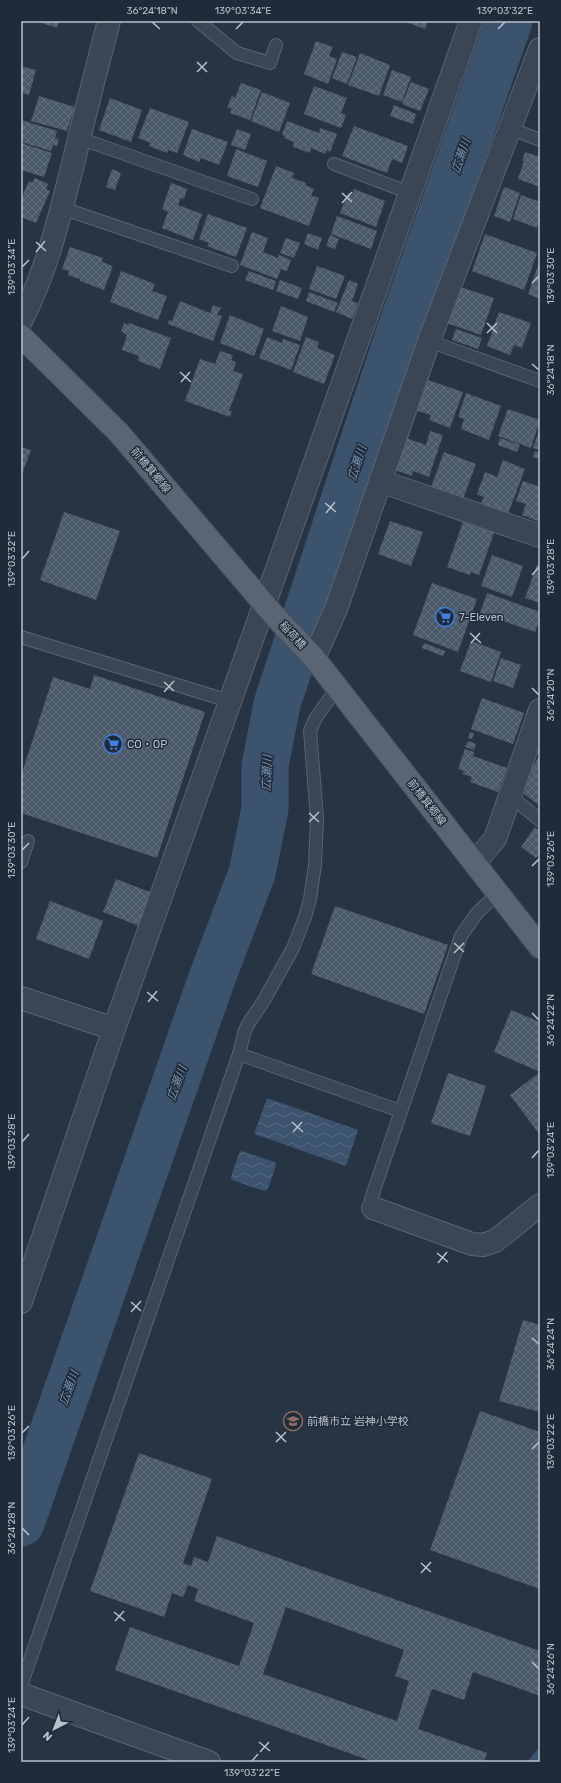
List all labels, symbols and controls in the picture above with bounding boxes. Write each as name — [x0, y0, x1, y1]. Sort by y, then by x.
text: 36°24'18"N — [126, 5, 178, 17]
text: 139°03'34"E — [215, 5, 271, 17]
text: 139°03'32"E — [477, 5, 533, 17]
water label: 広瀬川 — [449, 135, 474, 175]
text: 139°03'34"E — [6, 239, 18, 295]
text: 139°03'30"E — [545, 248, 557, 304]
text: 36°24'18"N — [545, 344, 557, 396]
water label: 広瀬川 — [345, 442, 370, 482]
street label: 前橋箕郷線 — [128, 445, 173, 496]
text: 139°03'32"E — [6, 531, 18, 587]
text: 139°03'28"E — [545, 539, 557, 595]
supermarket icon: 7-Eleven — [434, 606, 456, 628]
place label: 7-Eleven — [459, 611, 504, 624]
street label: 稲荷橋 — [277, 619, 309, 652]
text: 36°24'20"N — [545, 669, 557, 721]
supermarket icon: CO・OP — [102, 733, 124, 755]
place label: CO・OP — [127, 738, 167, 751]
water label: 広瀬川 — [259, 753, 275, 791]
street label: 前橋箕郷線 — [405, 777, 449, 828]
text: 139°03'30"E — [6, 822, 18, 878]
text: 139°03'26"E — [545, 831, 557, 887]
text: 36°24'22"N — [545, 994, 557, 1046]
water label: 広瀬川 — [164, 1062, 190, 1102]
text: 139°03'28"E — [6, 1114, 18, 1170]
text: 139°03'24"E — [545, 1122, 557, 1178]
text: 36°24'24"N — [545, 1318, 557, 1370]
water label: 広瀬川 — [56, 1367, 82, 1407]
text: 139°03'26"E — [6, 1405, 18, 1461]
school or university icon: 前橋市立 岩神小学校 — [282, 1410, 304, 1432]
text: 139°03'22"E — [545, 1414, 557, 1470]
place label: 前橋市立 岩神小学校 — [307, 1415, 409, 1428]
text: 36°24'28"N — [6, 1502, 18, 1554]
text: 36°24'26"N — [545, 1643, 557, 1695]
text: 139°03'24"E — [6, 1697, 18, 1753]
north arrow — [34, 1709, 74, 1749]
text: N — [40, 1729, 55, 1744]
text: 139°03'22"E — [224, 1767, 280, 1779]

